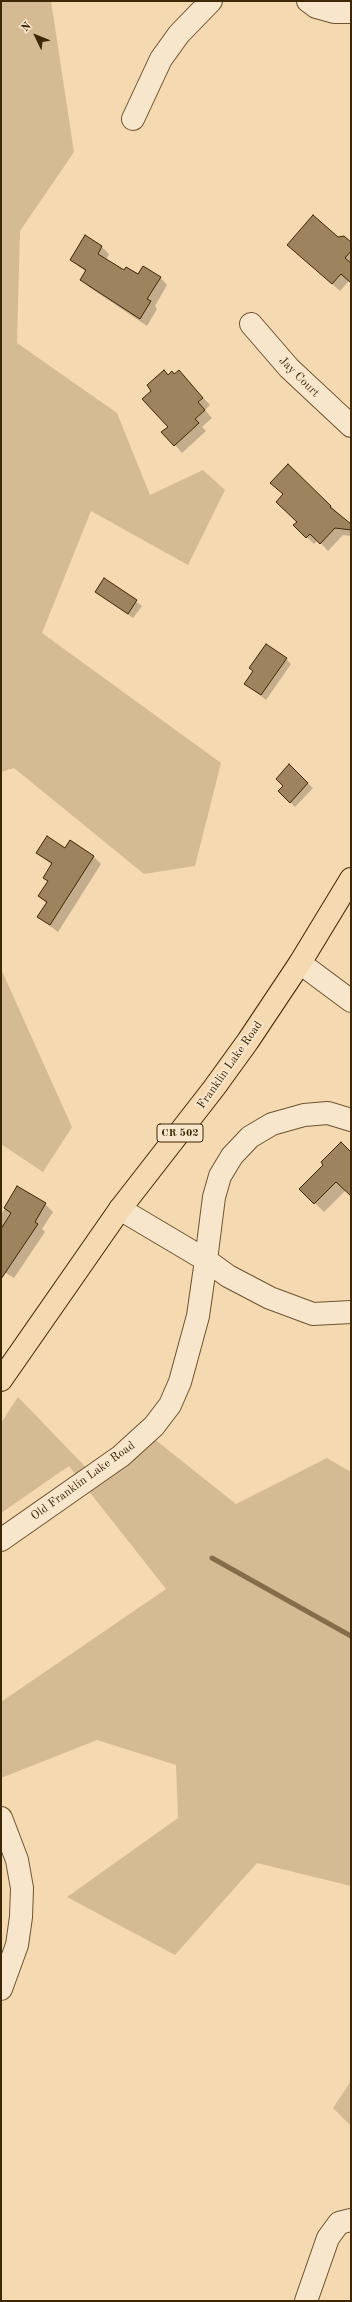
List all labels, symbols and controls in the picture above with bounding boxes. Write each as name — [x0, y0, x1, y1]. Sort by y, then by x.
north arrow — [16, 16, 56, 56]
text: N — [20, 21, 34, 34]
street label: Jay Court — [276, 354, 322, 400]
street label: Franklin Lake Road — [194, 1018, 266, 1112]
road number: CR 502 — [157, 1124, 203, 1142]
street label: Old Franklin Lake Road — [28, 1438, 138, 1524]

